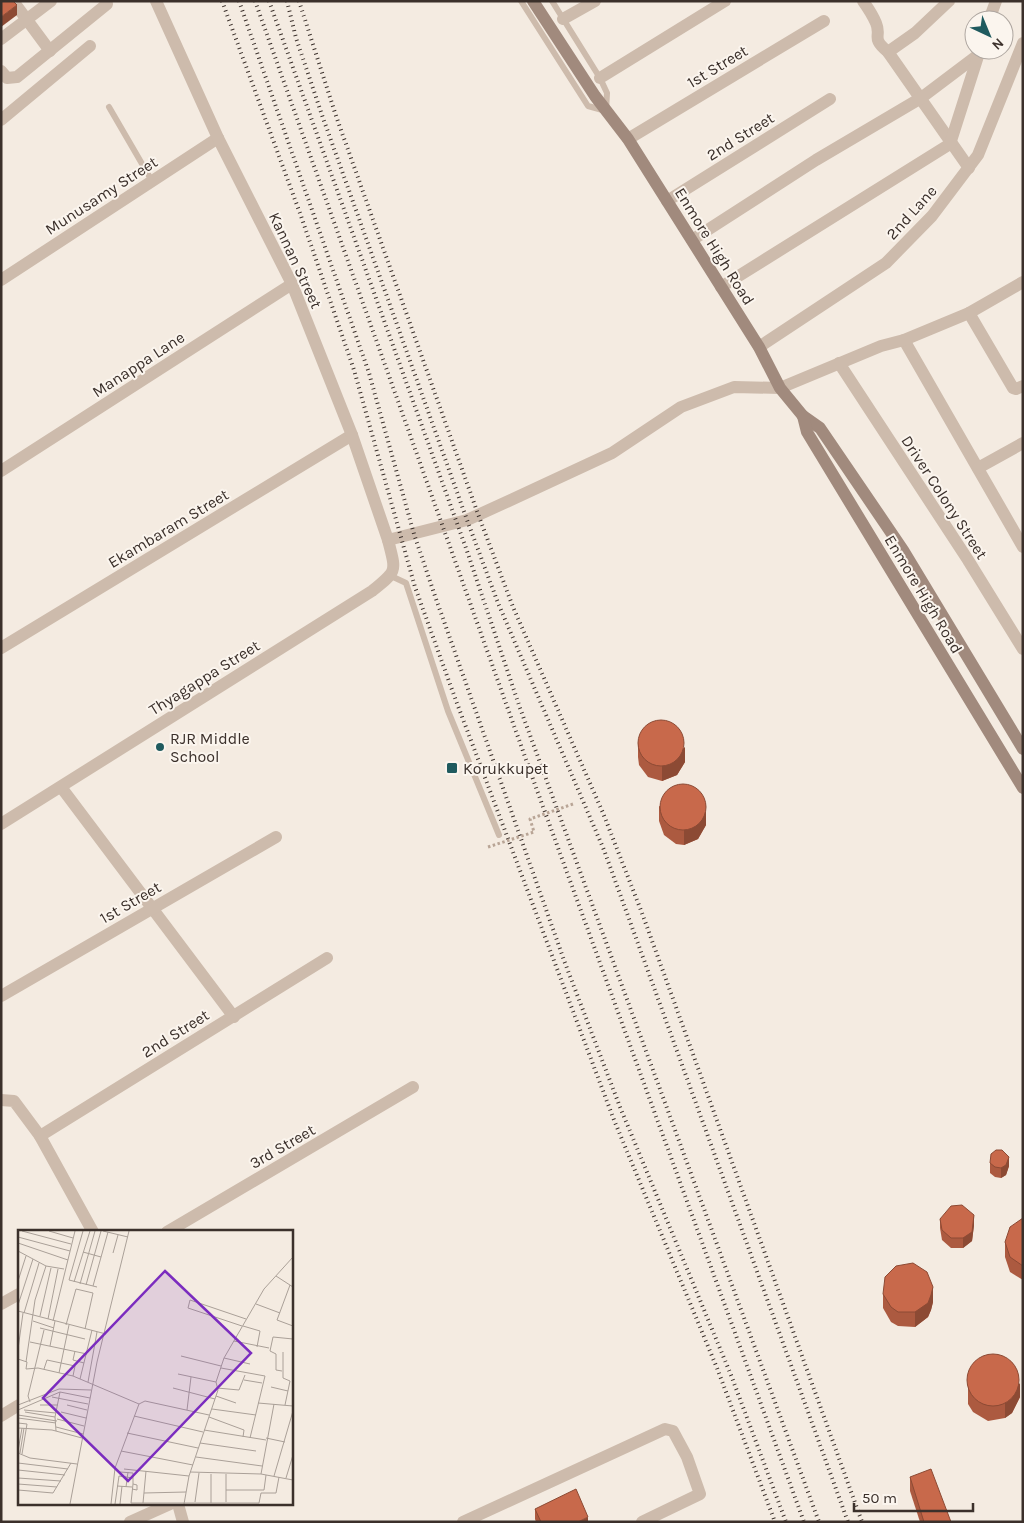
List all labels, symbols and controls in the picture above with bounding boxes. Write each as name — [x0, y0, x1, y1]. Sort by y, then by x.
north arrow — [964, 10, 1014, 60]
text: N — [988, 34, 1007, 54]
street label: 1st Street — [683, 41, 751, 92]
street label: 2nd Street — [703, 108, 778, 165]
street label: Munusamy Street — [42, 152, 161, 239]
street label: 2nd Lane — [882, 181, 941, 243]
street label: Enmore High Road — [671, 184, 758, 309]
street label: Kannan Street — [265, 209, 326, 311]
street label: Manappa Lane — [89, 328, 188, 401]
street label: Driver Colony Street — [898, 432, 992, 563]
street label: Ekambaram Street — [104, 485, 232, 572]
street label: Enmore High Road — [881, 532, 966, 657]
street label: Thyagappa Street — [145, 636, 263, 719]
place label: RJR Middle School — [170, 729, 250, 766]
marker: RJR Middle School — [154, 741, 166, 753]
place label: Korukkupet — [463, 759, 548, 778]
marker: Korukkupet — [445, 761, 459, 775]
street label: 1st Street — [96, 877, 164, 928]
street label: 2nd Street — [138, 1005, 213, 1062]
street label: 3rd Street — [246, 1120, 318, 1173]
inset map — [18, 1230, 292, 1506]
scale bar — [854, 1480, 973, 1512]
text: 50 m — [862, 1489, 897, 1507]

